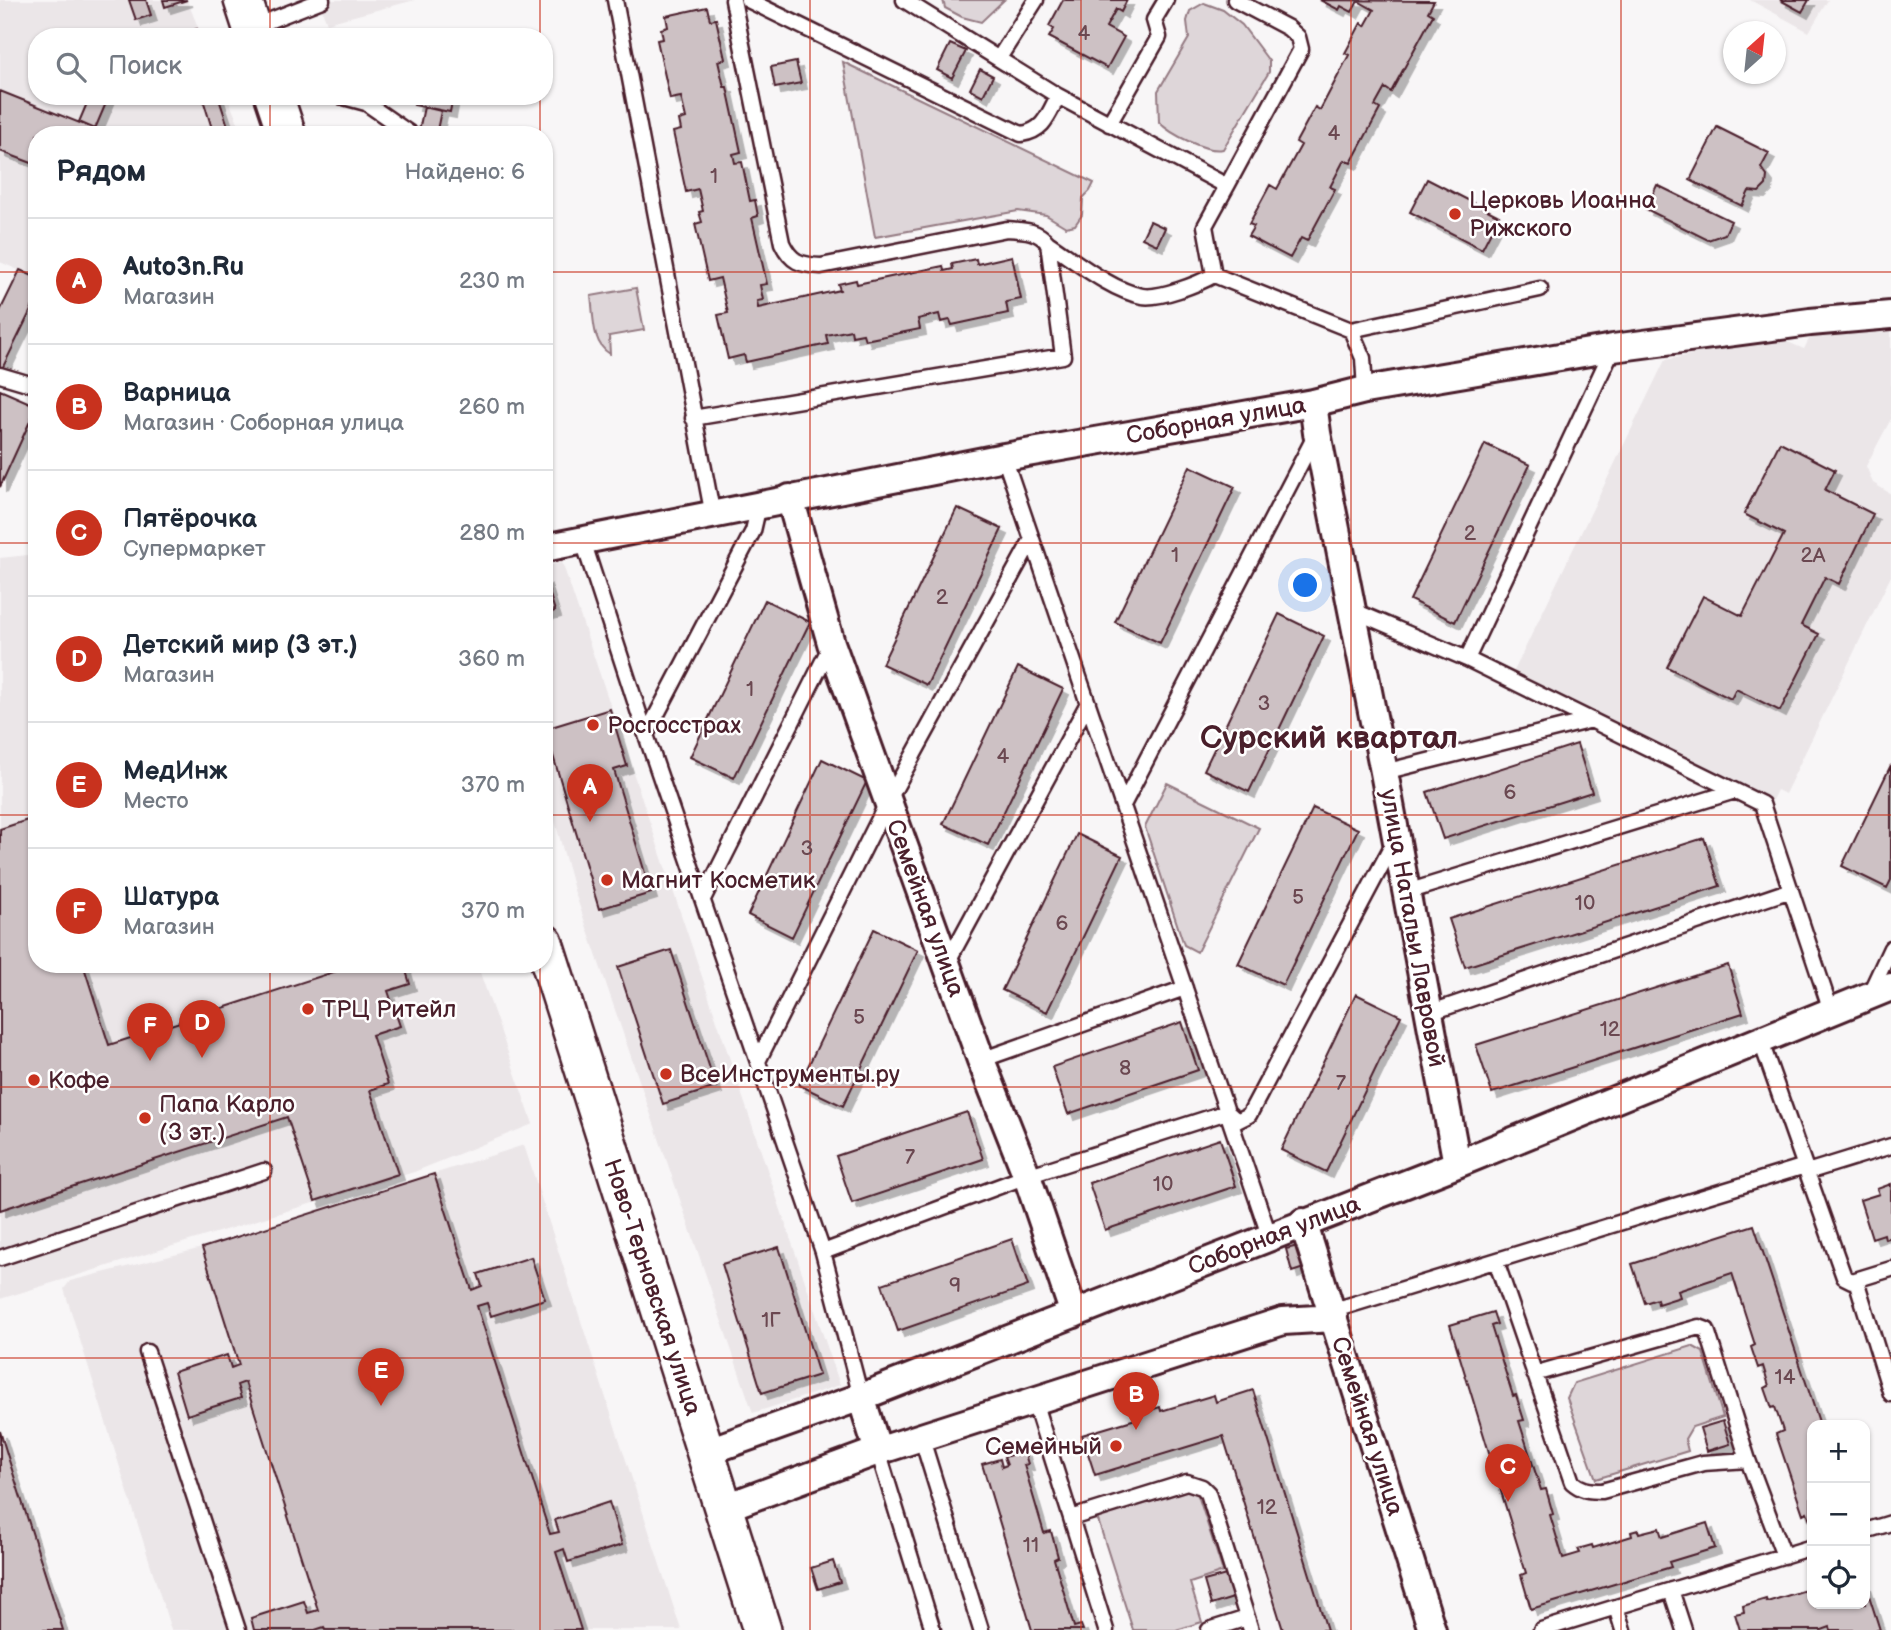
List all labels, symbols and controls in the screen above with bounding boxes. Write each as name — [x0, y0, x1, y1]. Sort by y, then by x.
house number: 4 — [1078, 21, 1091, 46]
north arrow — [1723, 21, 1786, 84]
search box — [28, 28, 553, 105]
icon: search — [52, 48, 90, 86]
text: Поиск — [108, 51, 182, 82]
house number: 4 — [1328, 121, 1341, 146]
text: Рядом — [56, 154, 146, 190]
text: Найдено: 6 — [404, 158, 525, 186]
house number: 1 — [710, 164, 718, 189]
place label: Церковь Иоанна Рижского — [1469, 186, 1656, 243]
marker: Церковь Иоанна Рижского — [1447, 206, 1463, 222]
text: Auto3n.Ru — [123, 252, 244, 283]
text: A — [72, 267, 86, 295]
text: 230 m — [459, 267, 525, 295]
text: Магазин — [123, 283, 215, 311]
text: Варница — [123, 378, 231, 409]
street label: Соборная улица — [1124, 390, 1308, 451]
text: B — [71, 393, 87, 421]
text: 260 m — [459, 393, 525, 421]
text: Магазин · Соборная улица — [123, 409, 404, 437]
text: Пятёрочка — [123, 504, 257, 535]
text: C — [71, 519, 87, 547]
text: 280 m — [459, 519, 525, 547]
house number: 2 — [1464, 521, 1477, 546]
text: Супермаркет — [123, 535, 266, 563]
house number: 1 — [1171, 543, 1179, 568]
house number: 2А — [1800, 543, 1826, 568]
your location — [1288, 568, 1322, 602]
house number: 2 — [936, 585, 949, 610]
text: Детский мир (3 эт.) — [123, 630, 358, 661]
text: D — [71, 645, 87, 673]
text: 360 m — [458, 645, 525, 673]
text: Магазин — [123, 661, 215, 689]
house number: 1 — [746, 677, 754, 702]
house number: 3 — [1258, 691, 1270, 716]
place label: Росгосстрах — [607, 711, 741, 740]
marker: Росгосстрах — [585, 717, 601, 733]
district label: Сурский квартал — [1200, 719, 1458, 758]
house number: 4 — [997, 744, 1010, 769]
text: МедИнж — [123, 756, 227, 787]
pin: A — [567, 764, 613, 822]
text: E — [72, 771, 86, 799]
text: 370 m — [461, 771, 525, 799]
house number: 6 — [1504, 780, 1517, 805]
text: Место — [123, 787, 189, 815]
street label: улица Натальи Лавровой — [1374, 787, 1451, 1069]
street label: Семейная улица — [880, 816, 971, 1001]
house number: 3 — [801, 836, 813, 861]
place label: Магнит Косметик — [621, 866, 816, 895]
marker: Магнит Косметик — [599, 872, 615, 888]
text: Шатура — [123, 882, 219, 913]
house number: 5 — [1292, 885, 1304, 910]
house number: 10 — [1575, 891, 1595, 916]
text: F — [72, 897, 86, 925]
text: 370 m — [461, 897, 525, 925]
house number: 6 — [1056, 911, 1069, 936]
text: Магазин — [123, 913, 215, 941]
place label: ТРЦ Ритейл — [322, 995, 456, 1024]
pin: D — [179, 1000, 225, 1058]
marker: ТРЦ Ритейл — [300, 1001, 316, 1017]
pin: F — [127, 1003, 173, 1061]
house number: 5 — [853, 1005, 865, 1030]
house number: 12 — [1600, 1017, 1621, 1042]
house number: 8 — [1119, 1056, 1131, 1081]
place label: ВсеИнструменты.ру — [680, 1060, 900, 1089]
place label: Кофе — [48, 1066, 109, 1095]
marker: ВсеИнструменты.ру — [658, 1066, 674, 1082]
house number: 7 — [1336, 1071, 1347, 1096]
marker: Кофе — [26, 1072, 42, 1088]
place label: Папа Карло (3 эт.) — [159, 1090, 295, 1147]
marker: Папа Карло (3 эт.) — [137, 1110, 153, 1126]
house number: 7 — [905, 1145, 916, 1170]
street label: Ново-Терновская улица — [597, 1155, 708, 1419]
house number: 10 — [1153, 1172, 1173, 1197]
street label: Соборная улица — [1184, 1189, 1364, 1282]
house number: 9 — [949, 1273, 961, 1298]
house number: 1Г — [761, 1308, 781, 1333]
street label: Семейная улица — [1325, 1333, 1410, 1519]
pin: E — [358, 1348, 404, 1406]
house number: 14 — [1775, 1365, 1796, 1390]
pin: B — [1113, 1372, 1159, 1430]
map controls — [1807, 1420, 1870, 1609]
button: + — [1807, 1420, 1870, 1483]
place label: Семейный — [985, 1432, 1102, 1461]
marker: Семейный — [1108, 1438, 1124, 1454]
pin: C — [1485, 1444, 1531, 1502]
button: − — [1807, 1483, 1870, 1546]
house number: 12 — [1257, 1495, 1278, 1520]
house number: 11 — [1023, 1533, 1039, 1558]
button: locate — [1807, 1546, 1870, 1609]

